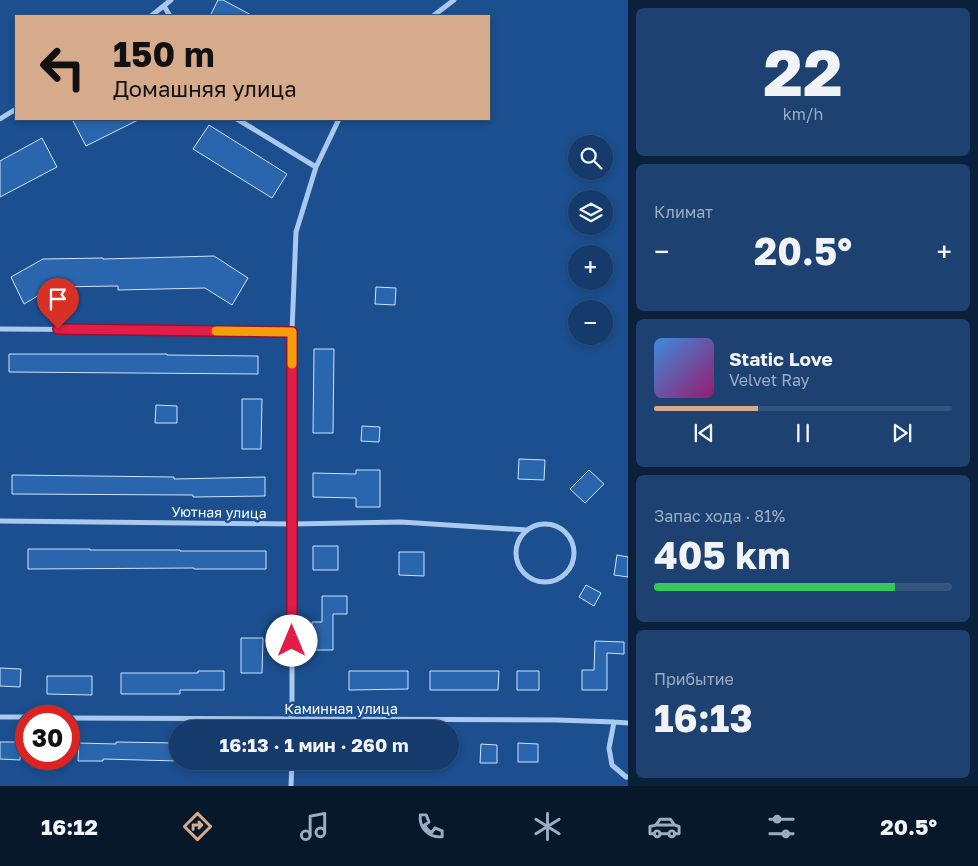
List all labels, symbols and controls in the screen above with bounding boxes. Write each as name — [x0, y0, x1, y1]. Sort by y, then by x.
text: 22 — [763, 32, 843, 110]
text: 150 m — [113, 33, 215, 75]
icon: left — [30, 35, 95, 100]
text: Домашняя улица — [113, 75, 297, 102]
text: km/h — [783, 104, 823, 124]
map controls — [568, 135, 613, 345]
button: search — [568, 135, 613, 180]
button: layers — [568, 190, 613, 235]
text: Климат — [654, 202, 713, 222]
text: 20.5° — [754, 228, 852, 273]
text: − — [654, 235, 669, 268]
text: + — [937, 235, 952, 268]
button: + — [568, 245, 613, 290]
pin — [37, 278, 79, 329]
icon: arrive — [44, 285, 72, 313]
button: − — [568, 300, 613, 345]
text: Static Love — [729, 347, 833, 370]
text: Velvet Ray — [729, 370, 810, 390]
icon: previous — [690, 419, 718, 447]
icon: pause — [789, 419, 817, 447]
icon: next — [888, 419, 916, 447]
street label: Уютная улица — [171, 503, 267, 521]
text: Запас хода · 81% — [654, 506, 785, 526]
text: 405 km — [654, 532, 790, 577]
position arrow — [265, 614, 317, 666]
text: Прибытие — [654, 669, 734, 689]
text: 16:13 — [654, 695, 753, 740]
street label: Каминная улица — [284, 700, 398, 717]
speed limit sign: 30 — [15, 705, 80, 770]
text: 16:13 · 1 мин · 260 m — [219, 733, 409, 756]
icon: directions — [180, 809, 215, 844]
icon: music — [297, 809, 332, 844]
icon: phone — [413, 809, 448, 844]
icon: climate — [530, 809, 565, 844]
icon: car — [647, 809, 682, 844]
icon: filters — [764, 809, 799, 844]
text: 16:12 — [41, 813, 98, 840]
text: 20.5° — [880, 813, 937, 840]

